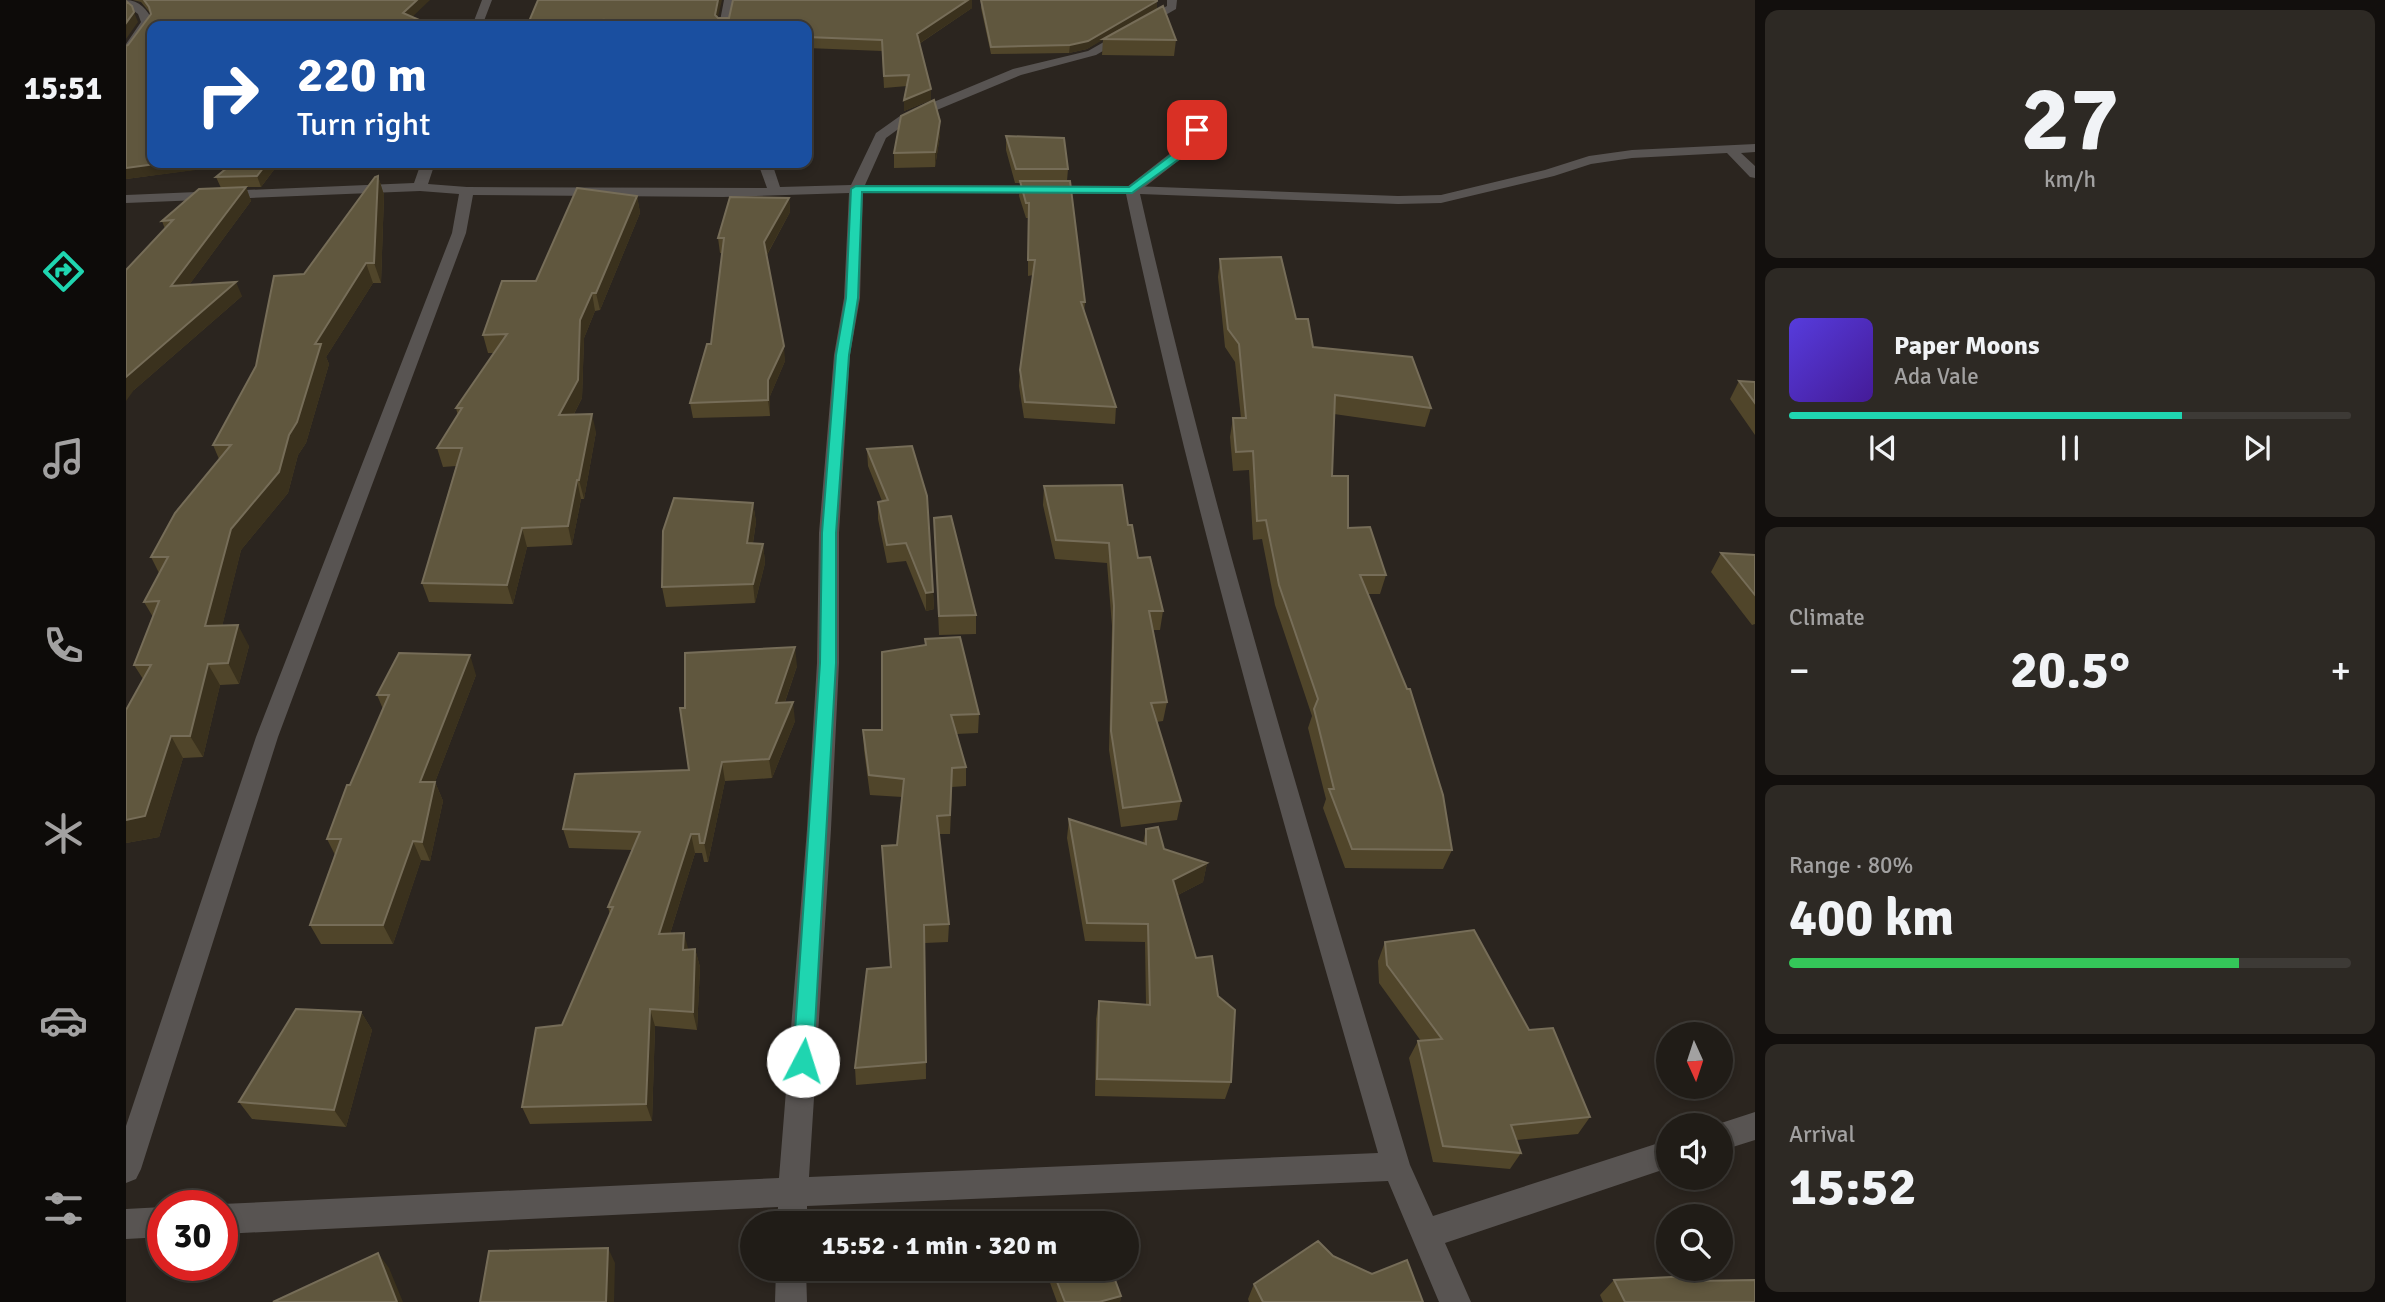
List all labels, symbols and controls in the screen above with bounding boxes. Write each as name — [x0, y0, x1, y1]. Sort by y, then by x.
text: 220 m — [297, 45, 427, 105]
icon: right — [182, 49, 273, 140]
text: 27 — [2021, 63, 2119, 176]
text: 15:51 — [24, 69, 102, 108]
pin — [1167, 100, 1227, 160]
text: Turn right — [297, 105, 430, 144]
icon: arrive — [1178, 111, 1216, 149]
text: km/h — [2044, 165, 2096, 194]
icon: directions — [39, 247, 88, 296]
text: Paper Moons — [1894, 330, 2040, 362]
text: Ada Vale — [1894, 362, 1979, 391]
icon: previous — [1864, 429, 1902, 467]
icon: pause — [2051, 429, 2089, 467]
icon: next — [2238, 429, 2276, 467]
icon: music — [39, 434, 88, 483]
text: Climate — [1789, 603, 1865, 632]
icon: phone — [39, 621, 88, 670]
text: 20.5° — [2010, 638, 2130, 702]
text: − — [1789, 647, 1810, 694]
text: + — [2330, 647, 2351, 694]
icon: climate — [39, 809, 88, 858]
text: Range · 80% — [1789, 851, 1913, 880]
text: 400 km — [1789, 886, 1954, 950]
icon: car — [39, 996, 88, 1045]
north arrow — [1656, 1022, 1732, 1099]
map controls — [1656, 1022, 1733, 1281]
position arrow — [766, 1024, 840, 1098]
button: sound — [1656, 1113, 1733, 1190]
text: Arrival — [1789, 1120, 1855, 1149]
text: 15:52 — [1789, 1155, 1917, 1219]
icon: filters — [39, 1184, 88, 1233]
speed limit sign: 30 — [147, 1190, 238, 1281]
button: search — [1656, 1204, 1733, 1281]
text: 15:52 · 1 min · 320 m — [822, 1230, 1057, 1262]

